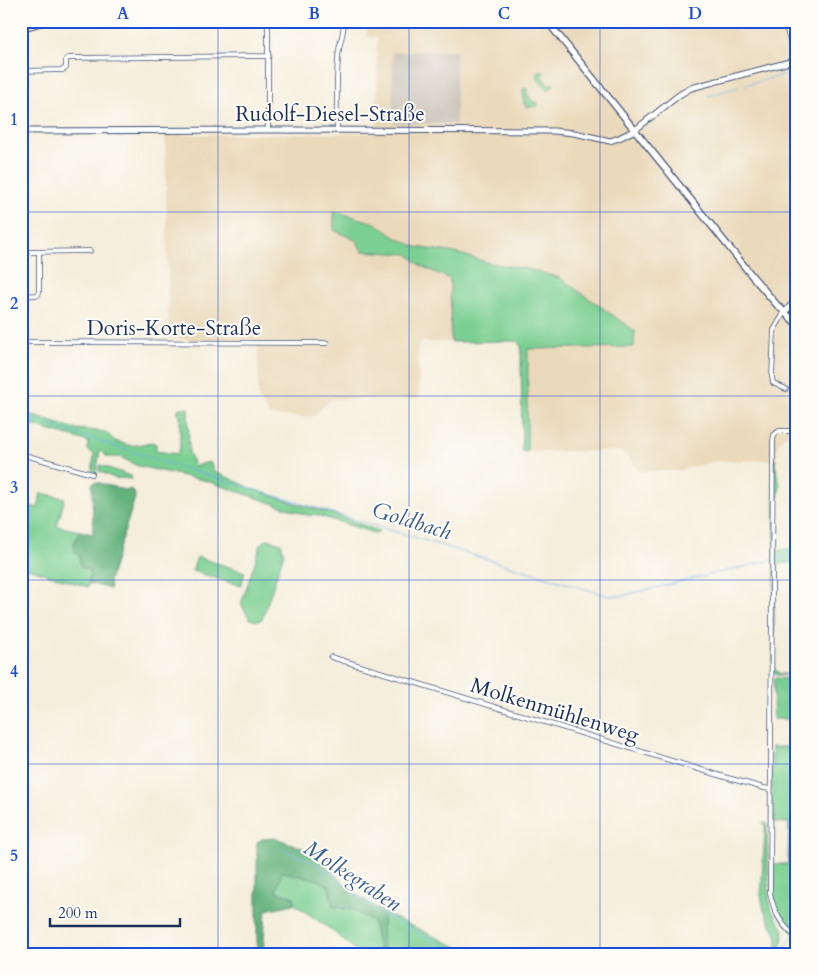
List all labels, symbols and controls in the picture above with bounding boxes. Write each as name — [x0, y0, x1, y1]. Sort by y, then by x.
text: A — [117, 3, 129, 25]
text: B — [308, 3, 320, 25]
text: C — [498, 3, 510, 25]
text: D — [688, 3, 702, 25]
street label: Rudolf-Diesel-Straße — [235, 100, 425, 129]
text: 1 — [10, 109, 18, 131]
text: 2 — [10, 293, 18, 315]
street label: Doris-Korte-Straße — [87, 314, 261, 343]
text: 3 — [10, 477, 18, 499]
water label: Goldbach — [368, 495, 456, 547]
text: 4 — [10, 661, 18, 683]
street label: Molkenmühlenweg — [467, 671, 643, 750]
water label: Molkegraben — [298, 833, 407, 919]
text: 5 — [10, 845, 18, 867]
scale bar — [50, 895, 180, 927]
text: 200 m — [58, 903, 98, 923]

